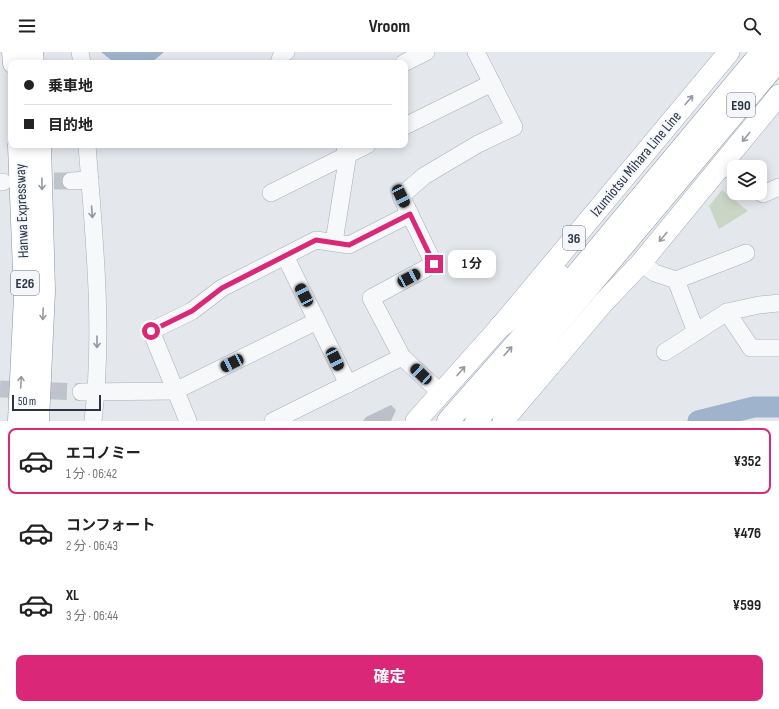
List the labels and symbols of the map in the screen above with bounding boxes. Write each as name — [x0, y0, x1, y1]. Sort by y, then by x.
road number: E90 — [727, 93, 755, 117]
one-way arrow — [685, 95, 694, 106]
street label: Izumiotsu Mihara Line Line — [586, 107, 686, 221]
one-way arrow — [741, 131, 750, 142]
street label: Hanwa Expressway — [11, 163, 33, 259]
one-way arrow — [38, 177, 46, 190]
car — [390, 183, 412, 209]
one-way arrow — [88, 205, 95, 218]
road number: 36 — [563, 226, 585, 250]
one-way arrow — [659, 232, 668, 243]
callout: 1 分 — [448, 250, 496, 278]
route end — [425, 255, 443, 273]
car — [396, 267, 422, 289]
road number: E26 — [11, 271, 39, 295]
car — [293, 282, 315, 308]
one-way arrow — [39, 307, 46, 320]
route start — [142, 322, 160, 340]
one-way arrow — [93, 335, 101, 348]
car — [324, 346, 346, 372]
one-way arrow — [504, 346, 513, 356]
car — [219, 352, 245, 374]
car — [408, 361, 434, 387]
one-way arrow — [456, 366, 466, 376]
one-way arrow — [17, 376, 25, 389]
scale bar — [12, 393, 101, 412]

